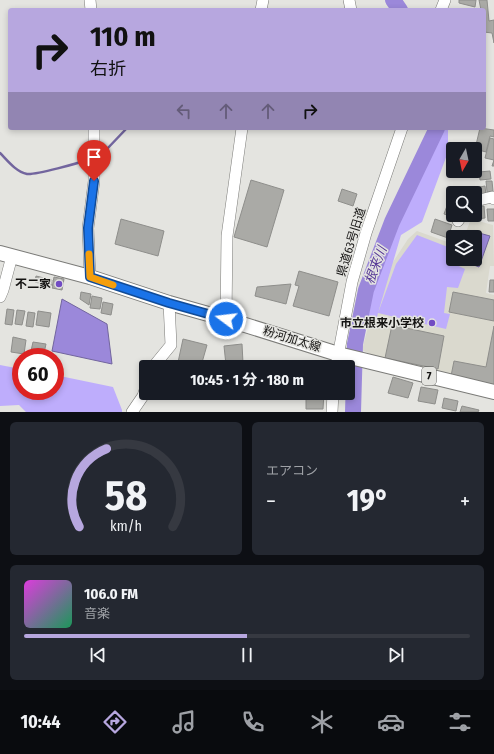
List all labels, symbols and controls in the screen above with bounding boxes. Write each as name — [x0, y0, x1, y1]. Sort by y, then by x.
text: 110 m — [90, 20, 156, 53]
icon: right — [24, 24, 76, 76]
text: 右折 — [90, 58, 126, 80]
icon: left — [173, 100, 195, 122]
icon: ahead — [215, 100, 237, 122]
icon: ahead — [257, 100, 279, 122]
icon: right — [299, 100, 321, 122]
pin — [77, 140, 111, 181]
north arrow — [446, 142, 482, 178]
map controls — [446, 142, 482, 266]
icon: arrive — [83, 146, 105, 168]
button: search — [446, 186, 482, 222]
street label: 県道63号旧道 — [334, 206, 368, 278]
button: layers — [446, 230, 482, 266]
water label: 根来川 — [361, 242, 390, 286]
place label: 不二家 — [15, 277, 51, 291]
marker: 不二家 — [54, 279, 64, 289]
position arrow — [205, 298, 247, 340]
place label: 市立根来小学校 — [340, 316, 424, 330]
marker: 市立根来小学校 — [427, 318, 437, 328]
street label: 粉河加太線 — [261, 324, 323, 354]
speed limit sign: 60 — [12, 348, 64, 400]
road number: 7 — [422, 367, 436, 385]
text: 10:45 · 1 分 · 180 m — [190, 371, 304, 389]
text: エアコン — [266, 463, 318, 478]
text: 58 — [105, 470, 147, 520]
text: 19° — [347, 483, 389, 519]
text: − — [266, 488, 276, 515]
text: + — [460, 488, 470, 515]
text: km/h — [110, 517, 142, 534]
text: 106.0 FM — [84, 585, 138, 603]
text: 音楽 — [84, 606, 110, 621]
icon: previous — [87, 644, 109, 666]
icon: pause — [236, 644, 258, 666]
icon: next — [385, 644, 407, 666]
icon: directions — [101, 708, 129, 736]
icon: music — [170, 708, 198, 736]
icon: phone — [239, 708, 267, 736]
icon: climate — [308, 708, 336, 736]
icon: car — [377, 708, 405, 736]
icon: filters — [446, 708, 474, 736]
text: 10:44 — [20, 711, 60, 733]

